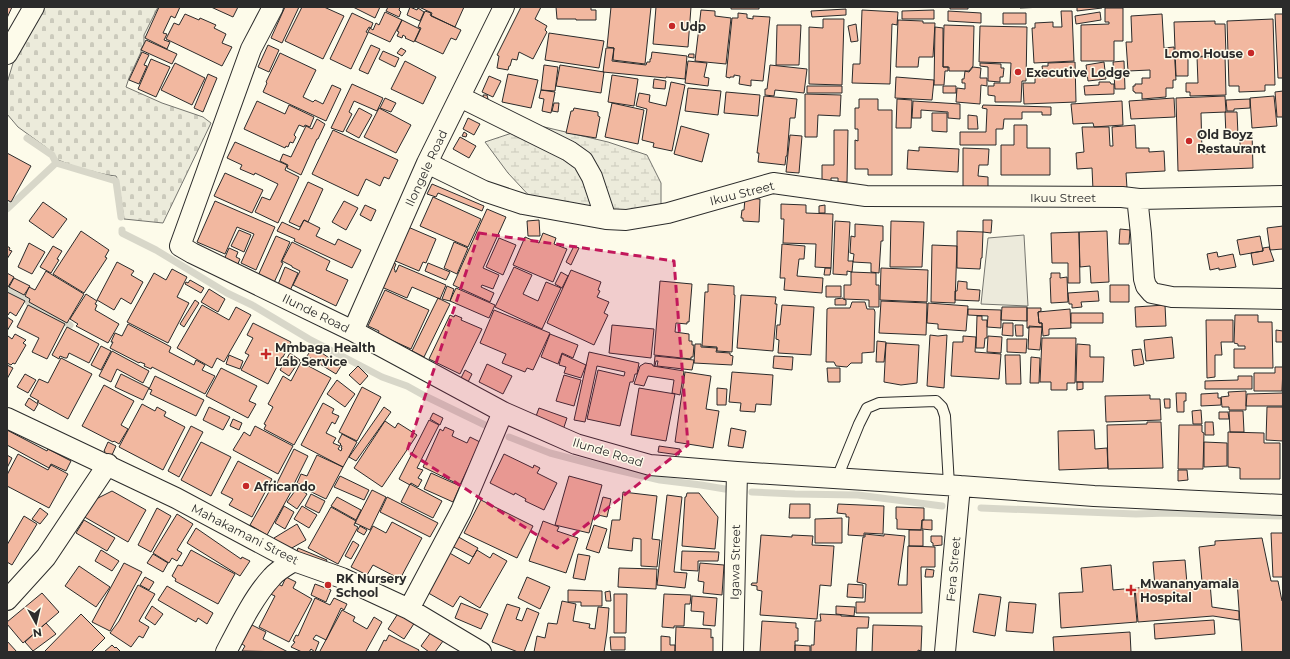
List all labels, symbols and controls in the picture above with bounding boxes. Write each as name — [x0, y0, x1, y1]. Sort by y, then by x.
place label: Udp — [680, 19, 706, 34]
marker: Udp — [667, 21, 677, 31]
place label: Lomo House — [1164, 46, 1243, 61]
marker: Lomo House — [1246, 48, 1256, 58]
place label: Executive Lodge — [1026, 65, 1130, 80]
marker: Executive Lodge — [1013, 67, 1023, 77]
street label: Ilongele Road — [402, 127, 450, 209]
place label: Old Boyz Restaurant — [1197, 127, 1267, 156]
marker: Old Boyz Restaurant — [1184, 136, 1194, 146]
street label: Ikuu Street — [708, 178, 776, 208]
street label: Ikuu Street — [1030, 190, 1096, 205]
street label: Ilunde Road — [280, 290, 352, 336]
place label: Mmbaga Health Lab Service — [275, 340, 376, 369]
marker: Mmbaga Health Lab Service — [260, 348, 272, 360]
street label: Ilunde Road — [571, 434, 645, 470]
place label: Africando — [253, 479, 316, 494]
marker: Africando — [241, 481, 251, 491]
street label: Mahakamani Street — [189, 500, 301, 568]
street label: Igawa Street — [727, 524, 743, 600]
street label: Fera Street — [943, 536, 963, 602]
place label: RK Nursery School — [336, 571, 407, 600]
place label: Mwananyamala Hospital — [1140, 576, 1239, 605]
marker: RK Nursery School — [323, 580, 333, 590]
marker: Mwananyamala Hospital — [1125, 584, 1137, 596]
north arrow — [16, 603, 56, 643]
text: N — [32, 625, 43, 640]

